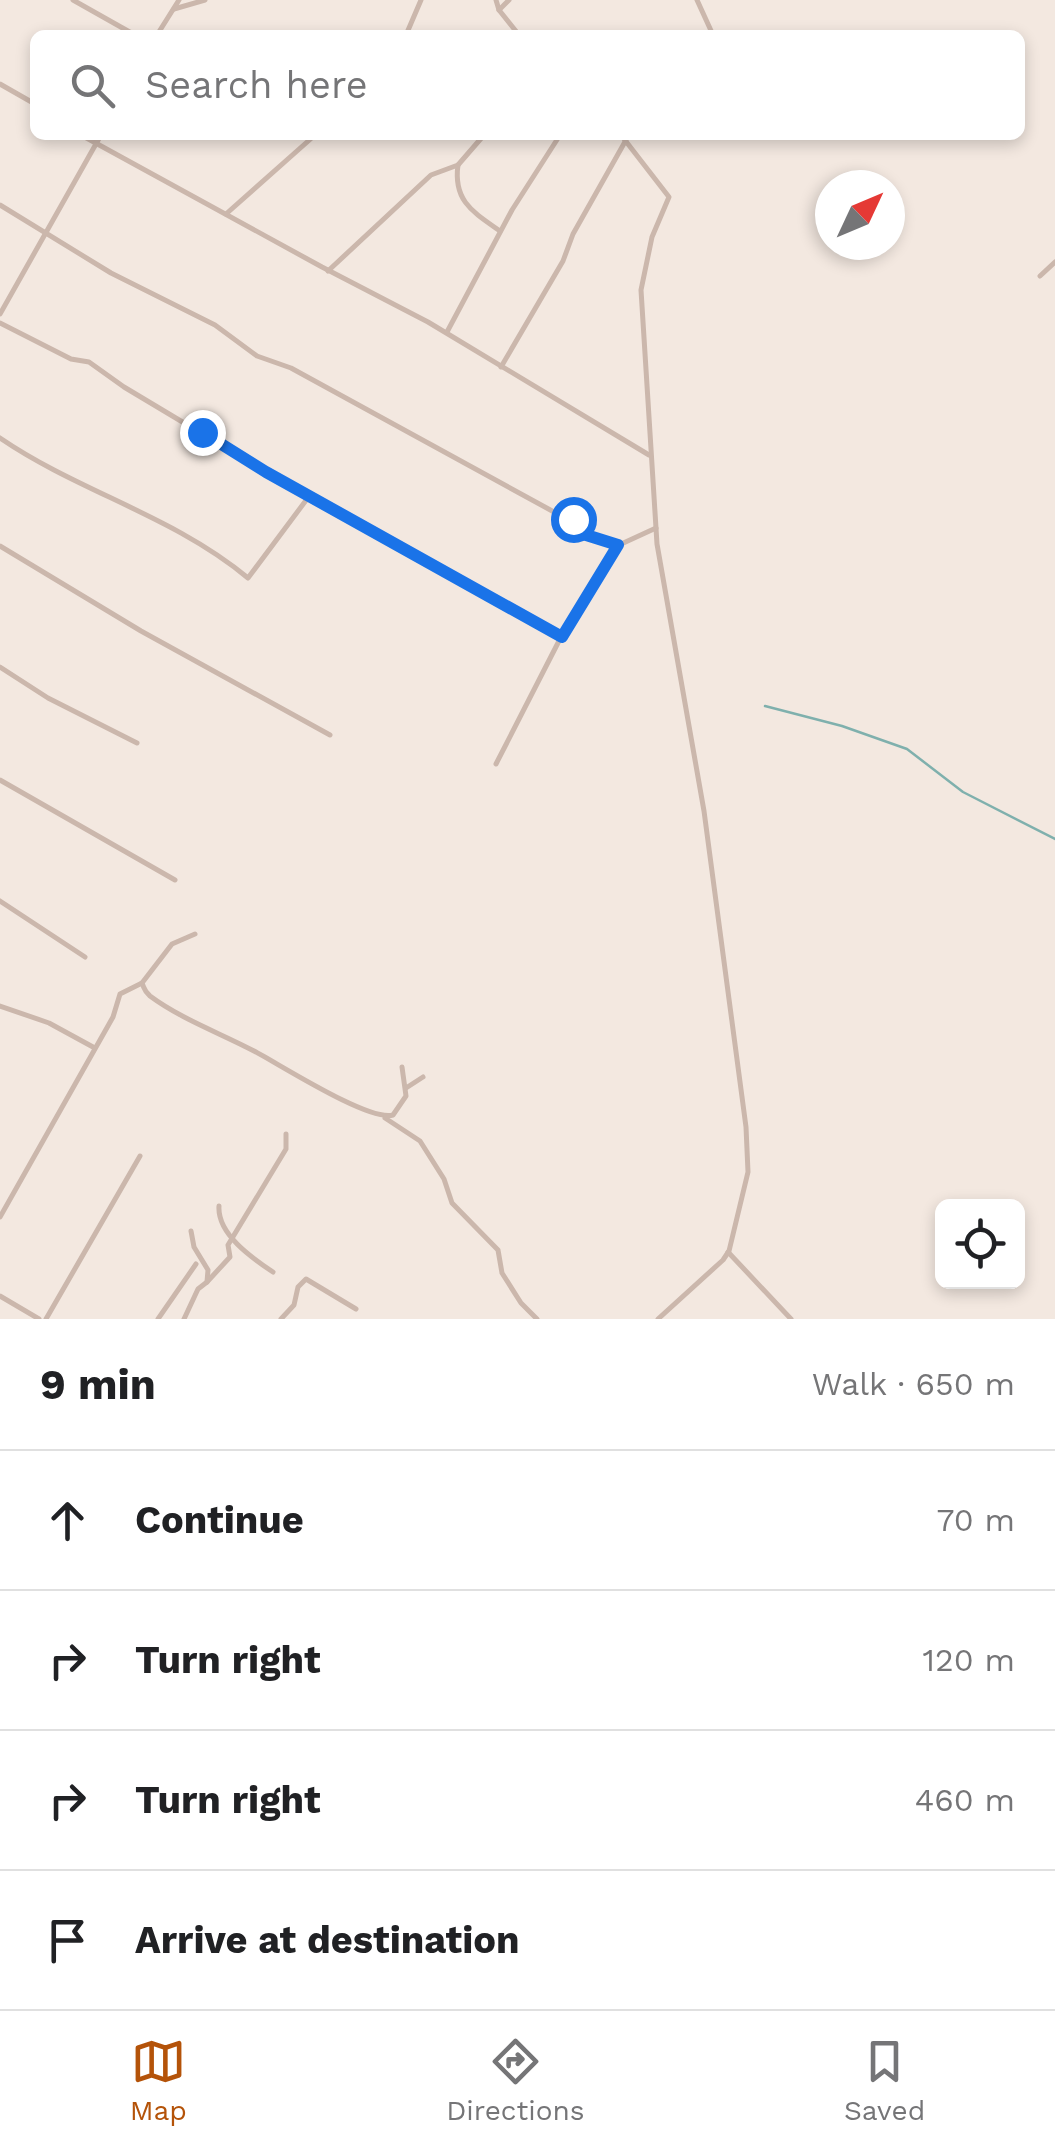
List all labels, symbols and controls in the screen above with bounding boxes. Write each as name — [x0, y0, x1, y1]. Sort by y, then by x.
search box — [30, 30, 1025, 140]
icon: search — [65, 58, 120, 113]
text: Search here — [145, 63, 368, 107]
north arrow — [815, 170, 905, 260]
route end — [180, 410, 226, 456]
route start — [551, 497, 597, 543]
map controls — [935, 1199, 1025, 1289]
button: locate — [935, 1199, 1025, 1289]
text: 9 min — [40, 1360, 156, 1409]
text: Walk · 650 m — [812, 1365, 1015, 1403]
icon: ahead — [40, 1493, 95, 1548]
text: Continue — [135, 1498, 304, 1542]
text: 70 m — [936, 1501, 1015, 1539]
icon: right — [40, 1633, 95, 1688]
text: Turn right — [135, 1638, 321, 1682]
text: 120 m — [923, 1641, 1015, 1679]
icon: right — [40, 1773, 95, 1828]
text: Turn right — [135, 1778, 321, 1822]
text: 460 m — [915, 1781, 1015, 1819]
icon: arrive — [40, 1913, 95, 1968]
text: Arrive at destination — [135, 1918, 520, 1962]
tab: Map — [130, 2034, 187, 2127]
tab: Directions — [446, 2034, 585, 2127]
tab: Saved — [844, 2034, 925, 2127]

